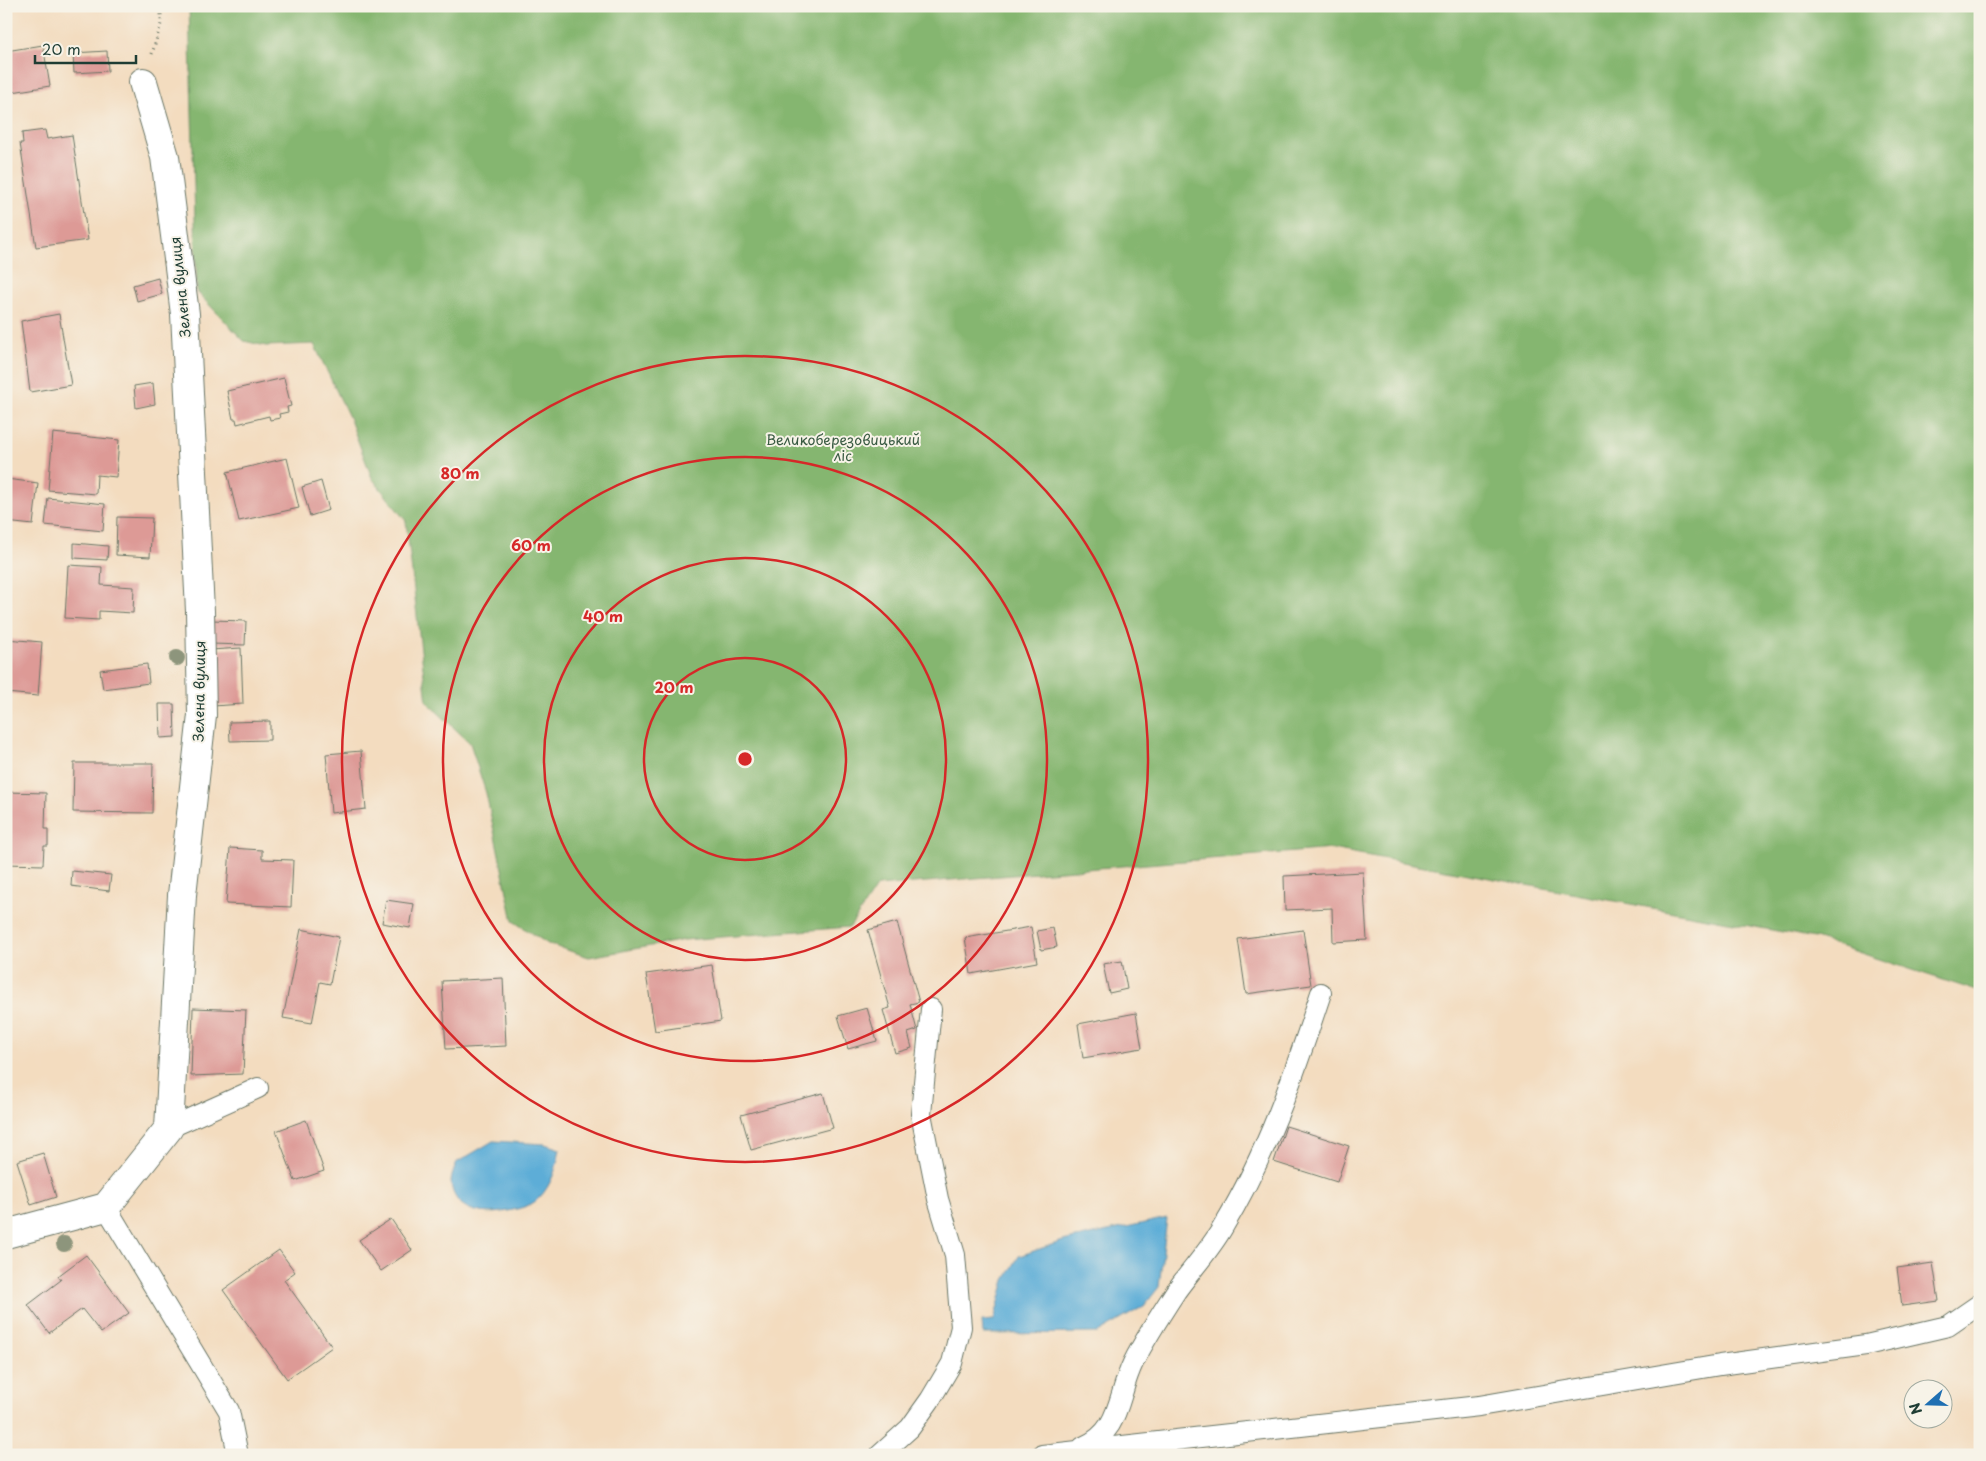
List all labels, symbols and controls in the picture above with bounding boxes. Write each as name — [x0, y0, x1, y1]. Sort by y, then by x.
scale bar — [35, 32, 136, 64]
text: 20 m — [42, 37, 81, 60]
street label: Зелена вулиця — [164, 236, 196, 338]
park label: Великоберезовицький ліс — [766, 429, 920, 466]
text: 80 m — [440, 461, 480, 484]
text: 60 m — [511, 533, 551, 556]
text: 40 m — [583, 604, 623, 627]
street label: Зелена вулиця — [188, 640, 210, 742]
text: 20 m — [655, 675, 693, 698]
centre of rings — [736, 750, 754, 768]
north arrow — [1904, 1378, 1954, 1428]
text: N — [1904, 1400, 1927, 1417]

